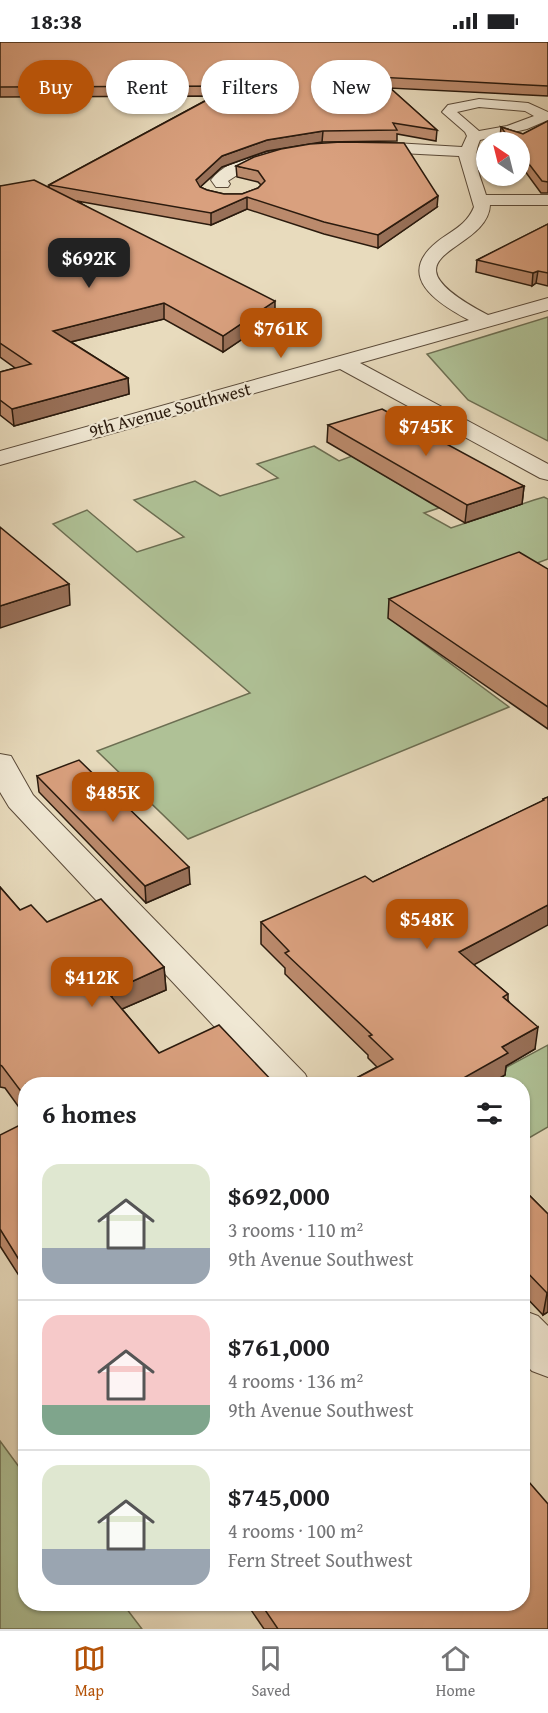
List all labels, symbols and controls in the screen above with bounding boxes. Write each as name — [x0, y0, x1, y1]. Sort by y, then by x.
text: 18:38 — [30, 5, 82, 37]
chip: Buy — [18, 60, 94, 114]
chip: Rent — [106, 60, 189, 114]
chip: Filters — [201, 60, 299, 114]
chip: New — [311, 60, 392, 114]
north arrow — [476, 132, 530, 186]
map controls — [476, 132, 530, 186]
pin: $692K — [47, 238, 131, 289]
text: $692K — [62, 243, 116, 272]
pin: $761K — [239, 308, 323, 359]
text: $761K — [254, 313, 308, 342]
street label: 9th Avenue Southwest — [86, 375, 255, 444]
pin: $745K — [384, 406, 468, 457]
text: $745K — [399, 411, 453, 440]
pin: $485K — [71, 772, 155, 823]
text: $485K — [86, 777, 140, 806]
pin: $548K — [385, 899, 469, 950]
text: $548K — [400, 904, 454, 933]
pin: $412K — [50, 957, 134, 1008]
text: $412K — [65, 962, 119, 991]
text: 6 homes — [42, 1094, 137, 1133]
icon: filters — [473, 1097, 506, 1130]
text: $692,000 — [228, 1176, 330, 1215]
icon: home — [90, 1188, 162, 1260]
text: 3 rooms · 110 m² — [228, 1215, 363, 1244]
text: 9th Avenue Southwest — [228, 1244, 413, 1273]
text: $761,000 — [228, 1327, 330, 1366]
icon: home — [90, 1339, 162, 1411]
text: 4 rooms · 136 m² — [228, 1366, 363, 1395]
text: 9th Avenue Southwest — [228, 1395, 413, 1424]
text: $745,000 — [228, 1477, 330, 1516]
icon: home — [90, 1489, 162, 1561]
text: 4 rooms · 100 m² — [228, 1516, 363, 1545]
text: Fern Street Southwest — [228, 1545, 413, 1574]
tab: Map — [73, 1642, 106, 1702]
tab: Saved — [251, 1642, 290, 1702]
tab: Home — [436, 1642, 475, 1702]

